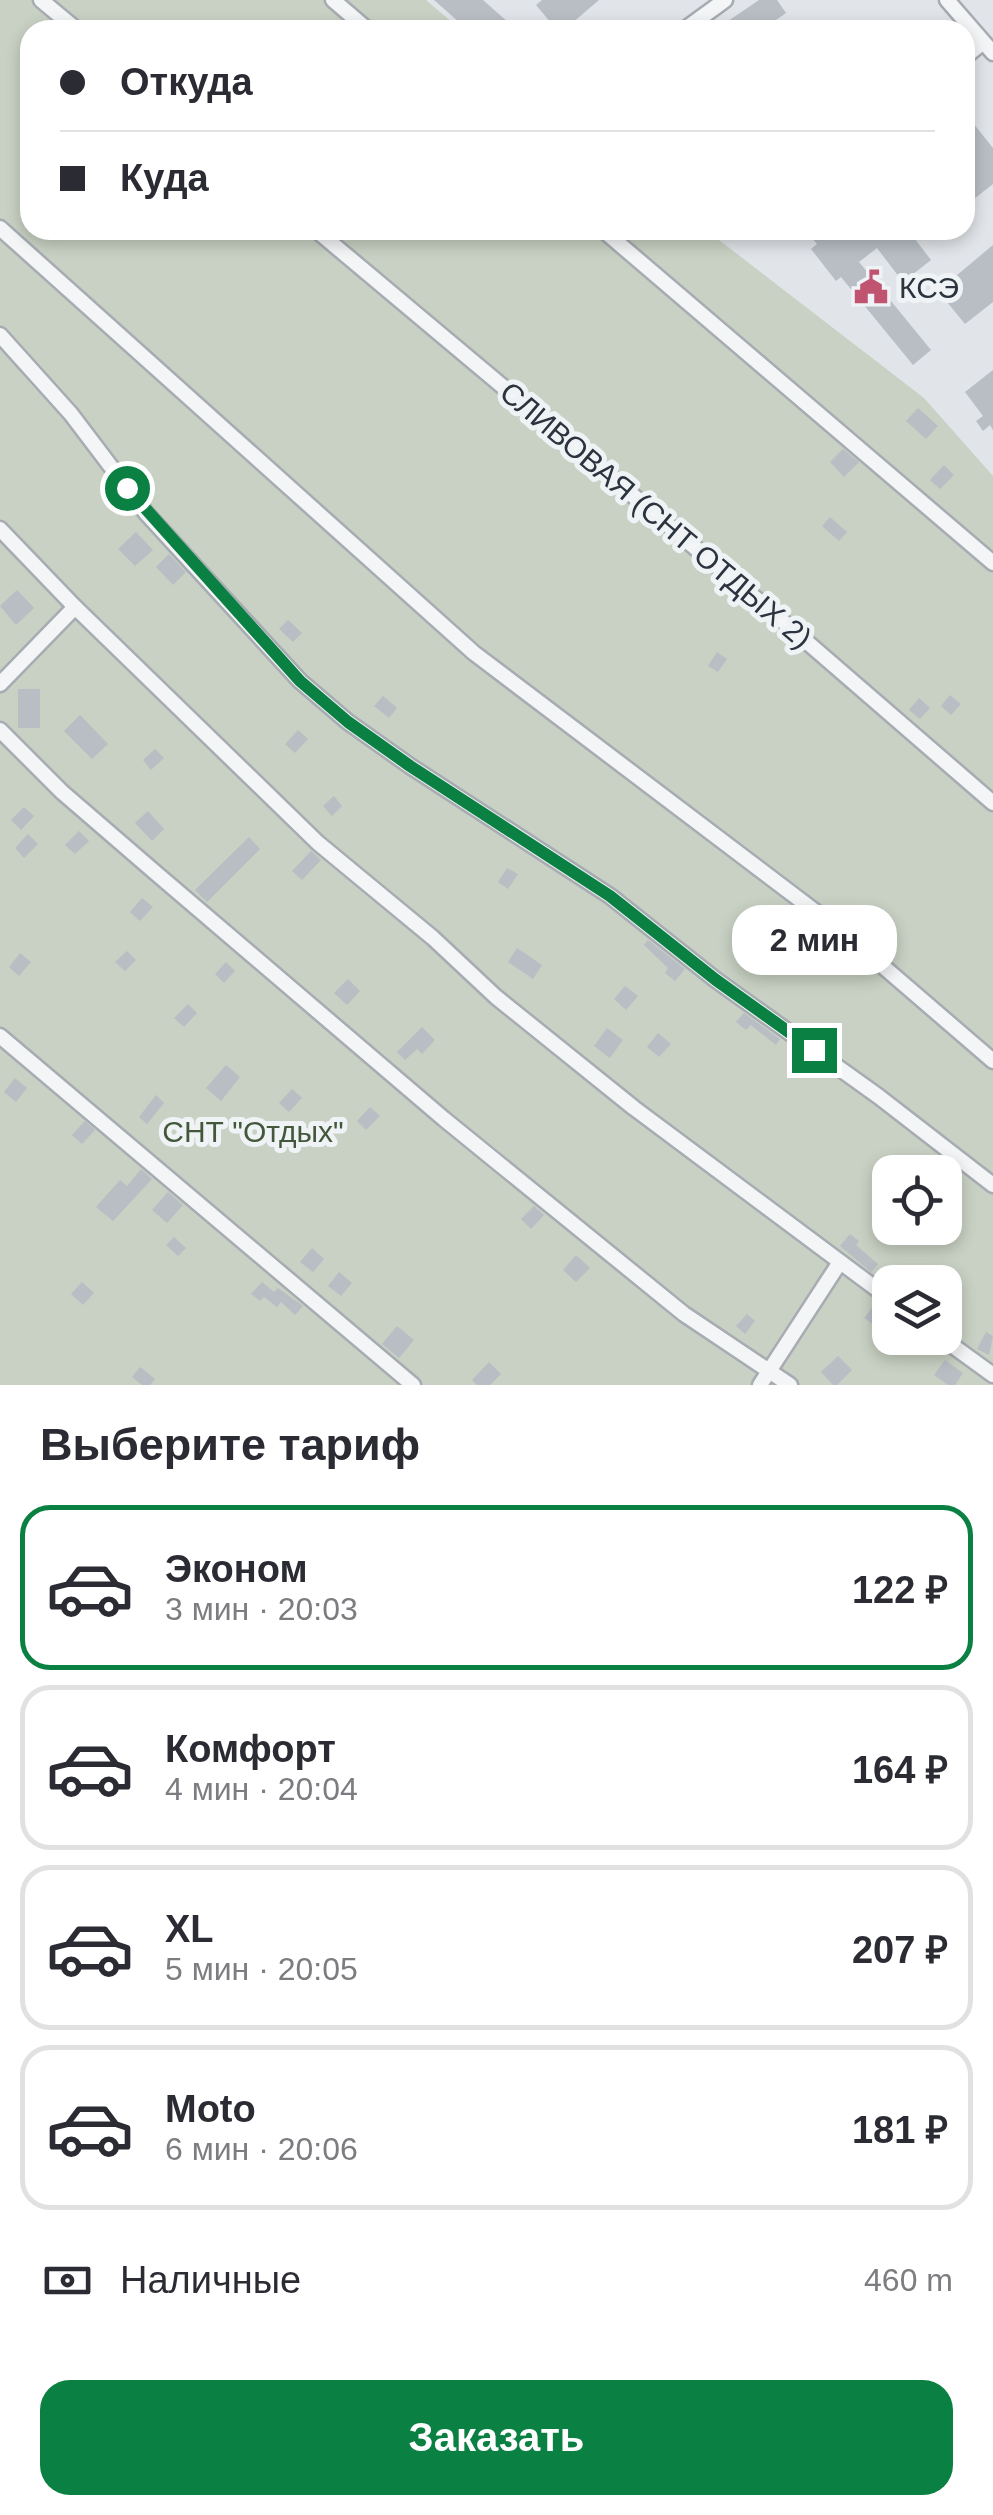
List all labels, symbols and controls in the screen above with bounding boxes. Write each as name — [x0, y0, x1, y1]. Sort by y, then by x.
text: Откуда — [120, 61, 253, 103]
text: Куда — [120, 157, 209, 199]
public building icon: КСЭ — [852, 268, 890, 306]
place label: КСЭ — [899, 271, 959, 304]
street label: СЛИВОВАЯ (СНТ ОТДЫХ 2) — [494, 375, 818, 655]
route start — [105, 466, 150, 511]
callout: 2 мин — [732, 905, 896, 975]
text: 2 мин — [770, 922, 859, 958]
route end — [792, 1028, 837, 1073]
park label: СНТ "Отдых" — [162, 1115, 344, 1148]
map controls — [872, 1155, 962, 1355]
button: locate — [872, 1155, 962, 1245]
button: layers — [872, 1265, 962, 1355]
text: Выберите тариф — [40, 1419, 420, 1470]
icon: car — [45, 1543, 135, 1633]
text: Эконом — [165, 1548, 308, 1590]
text: 122 ₽ — [852, 1569, 948, 1611]
text: 3 мин · 20:03 — [165, 1591, 358, 1627]
icon: car — [45, 1723, 135, 1813]
text: Комфорт — [165, 1728, 336, 1770]
text: 164 ₽ — [852, 1749, 948, 1791]
text: 4 мин · 20:04 — [165, 1771, 358, 1807]
icon: car — [45, 1903, 135, 1993]
text: XL — [165, 1908, 214, 1950]
text: 207 ₽ — [852, 1929, 948, 1971]
text: 5 мин · 20:05 — [165, 1951, 358, 1987]
icon: car — [45, 2083, 135, 2173]
text: Moto — [165, 2088, 256, 2130]
text: 181 ₽ — [852, 2109, 948, 2151]
text: 6 мин · 20:06 — [165, 2131, 358, 2167]
icon: cash — [40, 2253, 95, 2308]
text: Наличные — [120, 2259, 301, 2301]
text: 460 m — [864, 2262, 953, 2298]
button: Заказать — [40, 2380, 953, 2495]

